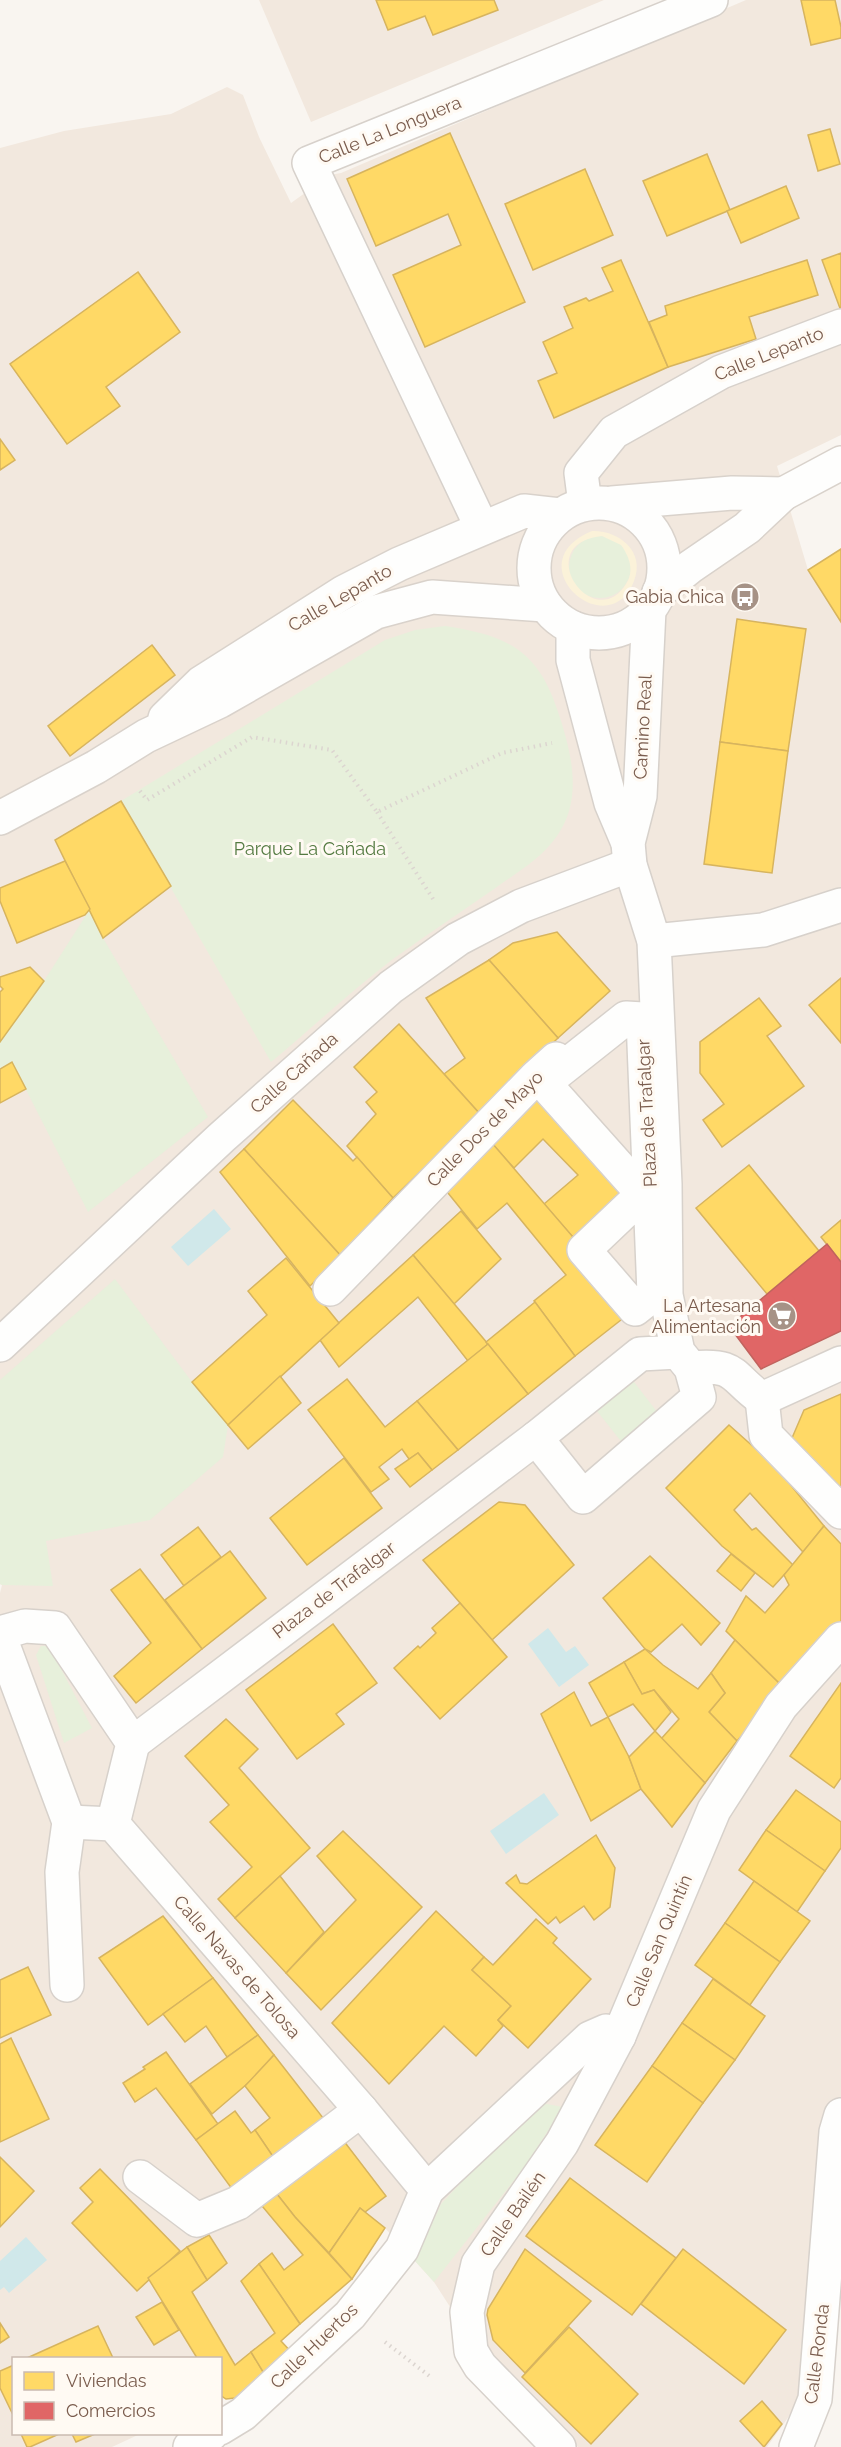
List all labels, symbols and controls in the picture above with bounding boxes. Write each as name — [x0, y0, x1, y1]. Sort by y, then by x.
street label: Calle La Longuera — [315, 91, 464, 168]
street label: Calle Lepanto — [711, 322, 827, 385]
street label: Calle Lepanto — [284, 559, 395, 636]
bus stop icon: Gabia Chica — [729, 581, 761, 613]
place label: Gabia Chica — [625, 586, 724, 607]
street label: Camino Real — [629, 674, 656, 780]
park label: Parque La Cañada — [234, 838, 386, 859]
street label: Calle Cañada — [246, 1028, 342, 1117]
street label: Plaza de Trafalgar — [632, 1038, 661, 1188]
street label: Calle Dos de Mayo — [422, 1066, 547, 1191]
place label: La Artesana Alimentación — [652, 1295, 761, 1337]
supermarket icon: La Artesana Alimentación — [766, 1300, 798, 1332]
street label: Plaza de Trafalgar — [268, 1536, 400, 1643]
street label: Calle San Quintín — [621, 1871, 696, 2010]
street label: Calle Navas de Tolosa — [170, 1891, 305, 2042]
street label: Calle Bailén — [476, 2167, 550, 2260]
street label: Calle Huertos — [266, 2299, 362, 2393]
street label: Calle Ronda — [800, 2303, 833, 2405]
legend — [12, 2357, 222, 2435]
text: Viviendas — [66, 2370, 147, 2391]
text: Comercios — [66, 2400, 156, 2421]

